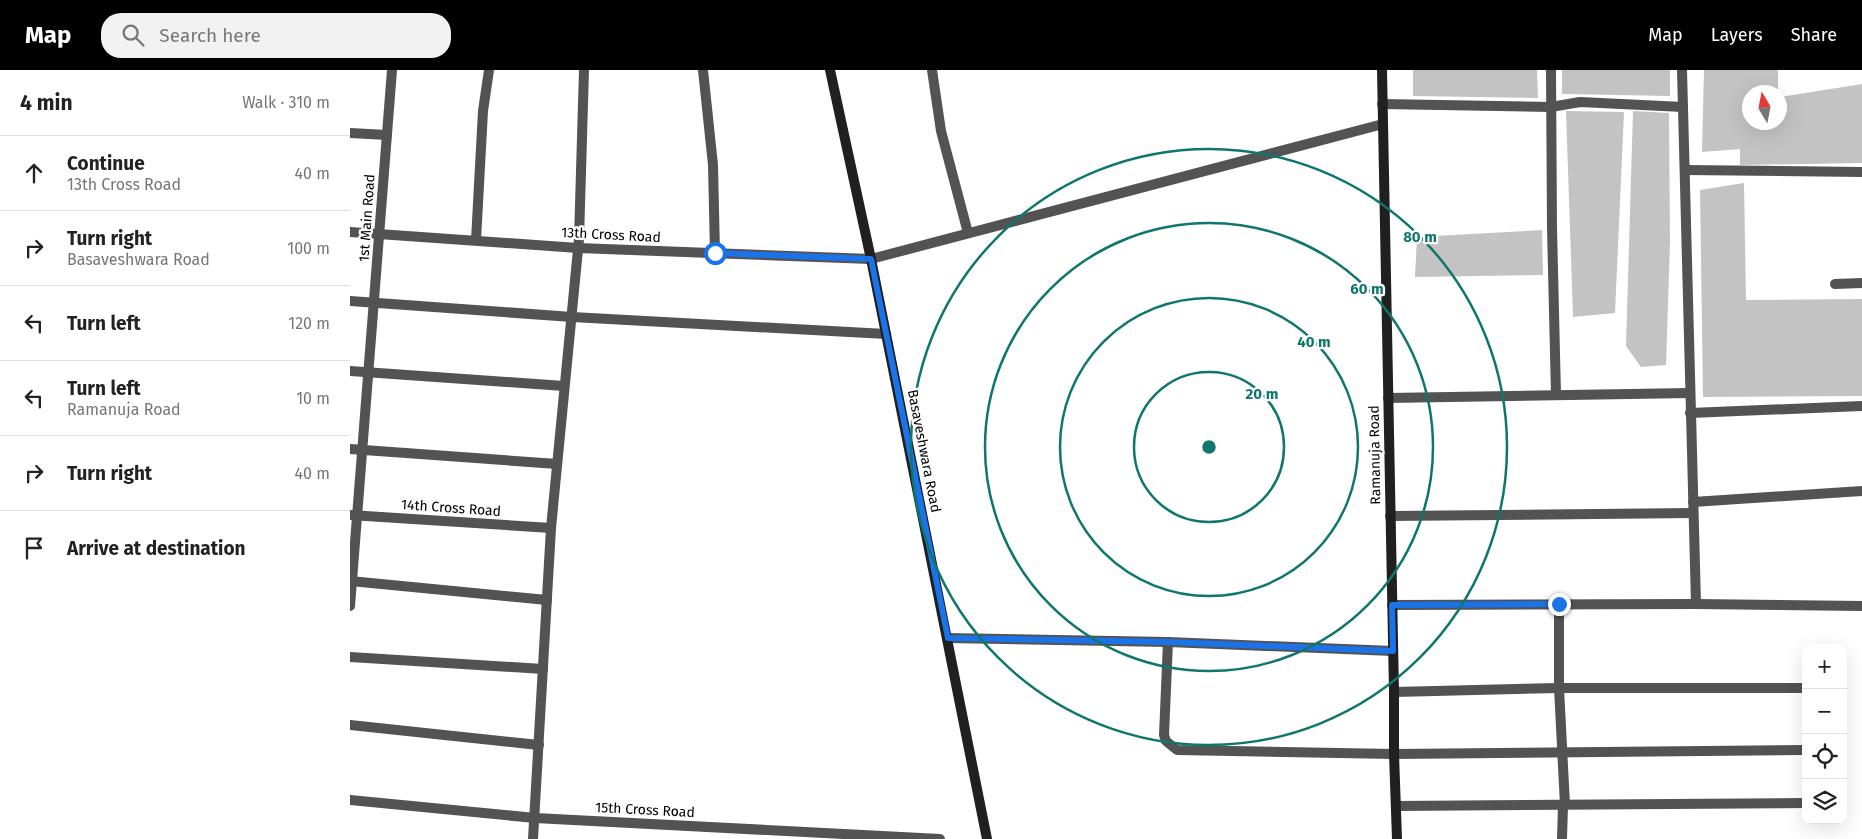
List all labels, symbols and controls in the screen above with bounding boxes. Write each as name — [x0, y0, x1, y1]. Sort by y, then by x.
search box — [101, 13, 451, 58]
text: Map — [25, 21, 71, 49]
icon: search — [119, 21, 147, 49]
text: Search here — [159, 24, 261, 47]
text: Map — [1648, 24, 1683, 46]
text: Layers — [1711, 24, 1763, 46]
text: Share — [1791, 24, 1837, 46]
north arrow — [1742, 85, 1787, 130]
text: 4 min — [20, 90, 73, 116]
text: Walk · 310 m — [242, 93, 330, 112]
text: Continue — [67, 152, 145, 175]
icon: ahead — [20, 159, 48, 187]
text: 40 m — [295, 164, 330, 183]
street label: 1st Main Road — [355, 173, 379, 263]
text: 13th Cross Road — [67, 175, 181, 194]
street label: 13th Cross Road — [561, 224, 661, 246]
text: Turn right — [67, 227, 152, 250]
text: 80 m — [1403, 228, 1437, 246]
icon: right — [20, 234, 48, 262]
text: 100 m — [287, 239, 330, 258]
route start — [704, 242, 727, 265]
text: Basaveshwara Road — [67, 250, 210, 269]
text: 60 m — [1350, 280, 1384, 298]
icon: left — [20, 309, 48, 337]
text: Turn left — [67, 312, 141, 335]
text: 120 m — [288, 314, 330, 333]
text: 40 m — [1297, 333, 1331, 351]
text: Turn left — [67, 377, 141, 400]
icon: left — [20, 384, 48, 412]
text: 20 m — [1246, 385, 1278, 403]
street label: Basaveshwara Road — [904, 388, 944, 514]
text: 10 m — [296, 389, 330, 408]
text: Ramanuja Road — [67, 400, 181, 419]
street label: Ramanuja Road — [1366, 405, 1384, 505]
centre of rings — [1200, 438, 1218, 456]
icon: right — [20, 459, 48, 487]
text: Turn right — [67, 462, 152, 485]
text: 40 m — [295, 464, 330, 483]
street label: 14th Cross Road — [400, 496, 502, 520]
icon: arrive — [20, 534, 48, 562]
text: Arrive at destination — [67, 537, 246, 560]
route end — [1548, 593, 1571, 616]
map controls — [1802, 644, 1847, 824]
button: + — [1802, 644, 1847, 689]
button: − — [1802, 689, 1847, 734]
button: locate — [1802, 734, 1847, 779]
button: layers — [1802, 779, 1847, 824]
street label: 15th Cross Road — [595, 799, 695, 821]

